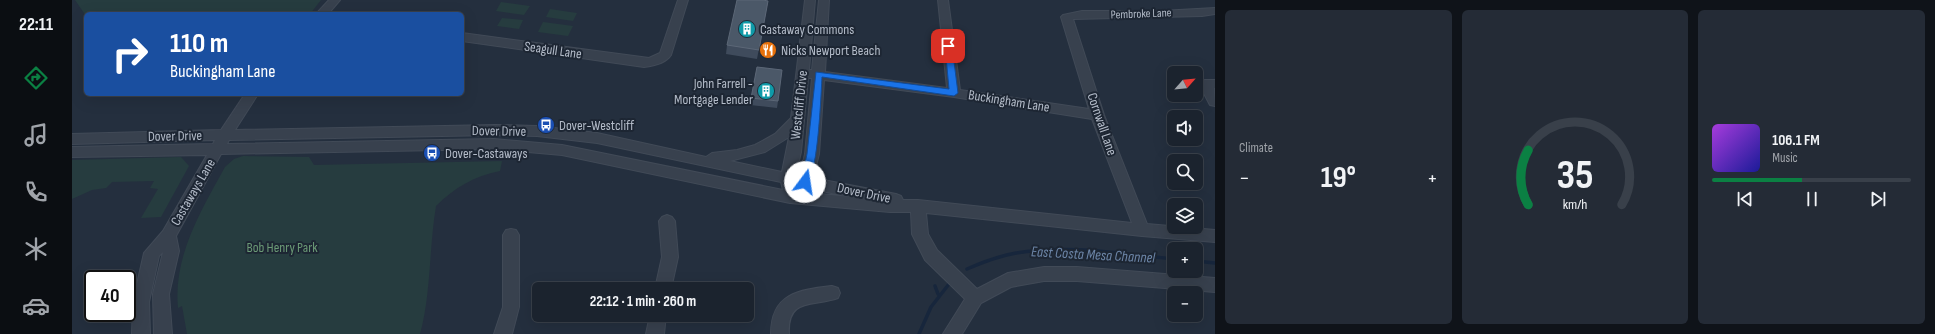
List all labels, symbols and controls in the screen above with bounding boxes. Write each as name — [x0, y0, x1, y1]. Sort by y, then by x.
street label: Pembroke Lane — [1110, 5, 1172, 23]
text: 22:11 — [19, 14, 53, 35]
building icon: Castaway Commons — [737, 19, 757, 39]
place label: Castaway Commons — [760, 21, 854, 38]
text: 110 m — [170, 27, 228, 60]
icon: right — [104, 28, 156, 80]
pin — [931, 29, 965, 63]
icon: arrive — [937, 35, 959, 57]
street label: Seagull Lane — [523, 38, 583, 62]
restaurant icon: Nicks Newport Beach — [758, 40, 778, 60]
place label: Nicks Newport Beach — [781, 42, 880, 59]
text: Buckingham Lane — [170, 61, 275, 82]
icon: directions — [22, 64, 50, 92]
north arrow — [1167, 66, 1203, 102]
map controls — [1167, 66, 1203, 322]
street label: Westcliff Drive — [787, 70, 811, 140]
place label: John Farrell - Mortgage Lender — [674, 75, 753, 108]
building icon: John Farrell - Mortgage Lender — [756, 81, 776, 101]
street label: Buckingham Lane — [967, 86, 1051, 116]
street label: Cornwall Lane — [1083, 90, 1121, 158]
button: sound — [1167, 110, 1203, 146]
bus stop icon: Dover-Westcliff — [536, 115, 556, 135]
place label: Dover-Westcliff — [559, 117, 635, 134]
icon: music — [22, 121, 50, 149]
street label: Dover Drive — [472, 122, 526, 140]
street label: Dover Drive — [148, 127, 202, 145]
text: 106.1 FM — [1772, 131, 1820, 150]
text: Climate — [1239, 140, 1273, 156]
bus stop icon: Dover-Castaways — [422, 143, 442, 163]
place label: Dover-Castaways — [445, 145, 528, 162]
text: Music — [1772, 150, 1798, 166]
text: 35 — [1557, 151, 1593, 200]
button: search — [1167, 154, 1203, 190]
street label: Castaways Lane — [167, 156, 219, 228]
text: 19° — [1321, 160, 1356, 196]
position arrow — [784, 161, 826, 203]
text: − — [1239, 165, 1250, 192]
text: + — [1427, 165, 1438, 192]
icon: phone — [22, 178, 50, 206]
street label: Dover Drive — [836, 179, 892, 207]
icon: previous — [1734, 188, 1756, 210]
icon: pause — [1801, 188, 1823, 210]
icon: next — [1867, 188, 1889, 210]
text: km/h — [1563, 196, 1587, 213]
button: layers — [1167, 198, 1203, 234]
icon: climate — [22, 235, 50, 263]
park label: Bob Henry Park — [246, 239, 318, 256]
water label: East Costa Mesa Channel — [1030, 242, 1157, 268]
button: + — [1167, 242, 1203, 278]
speed limit sign: 40 — [84, 270, 136, 322]
button: − — [1167, 286, 1203, 322]
icon: car — [22, 292, 50, 320]
text: 22:12 · 1 min · 260 m — [590, 292, 696, 311]

